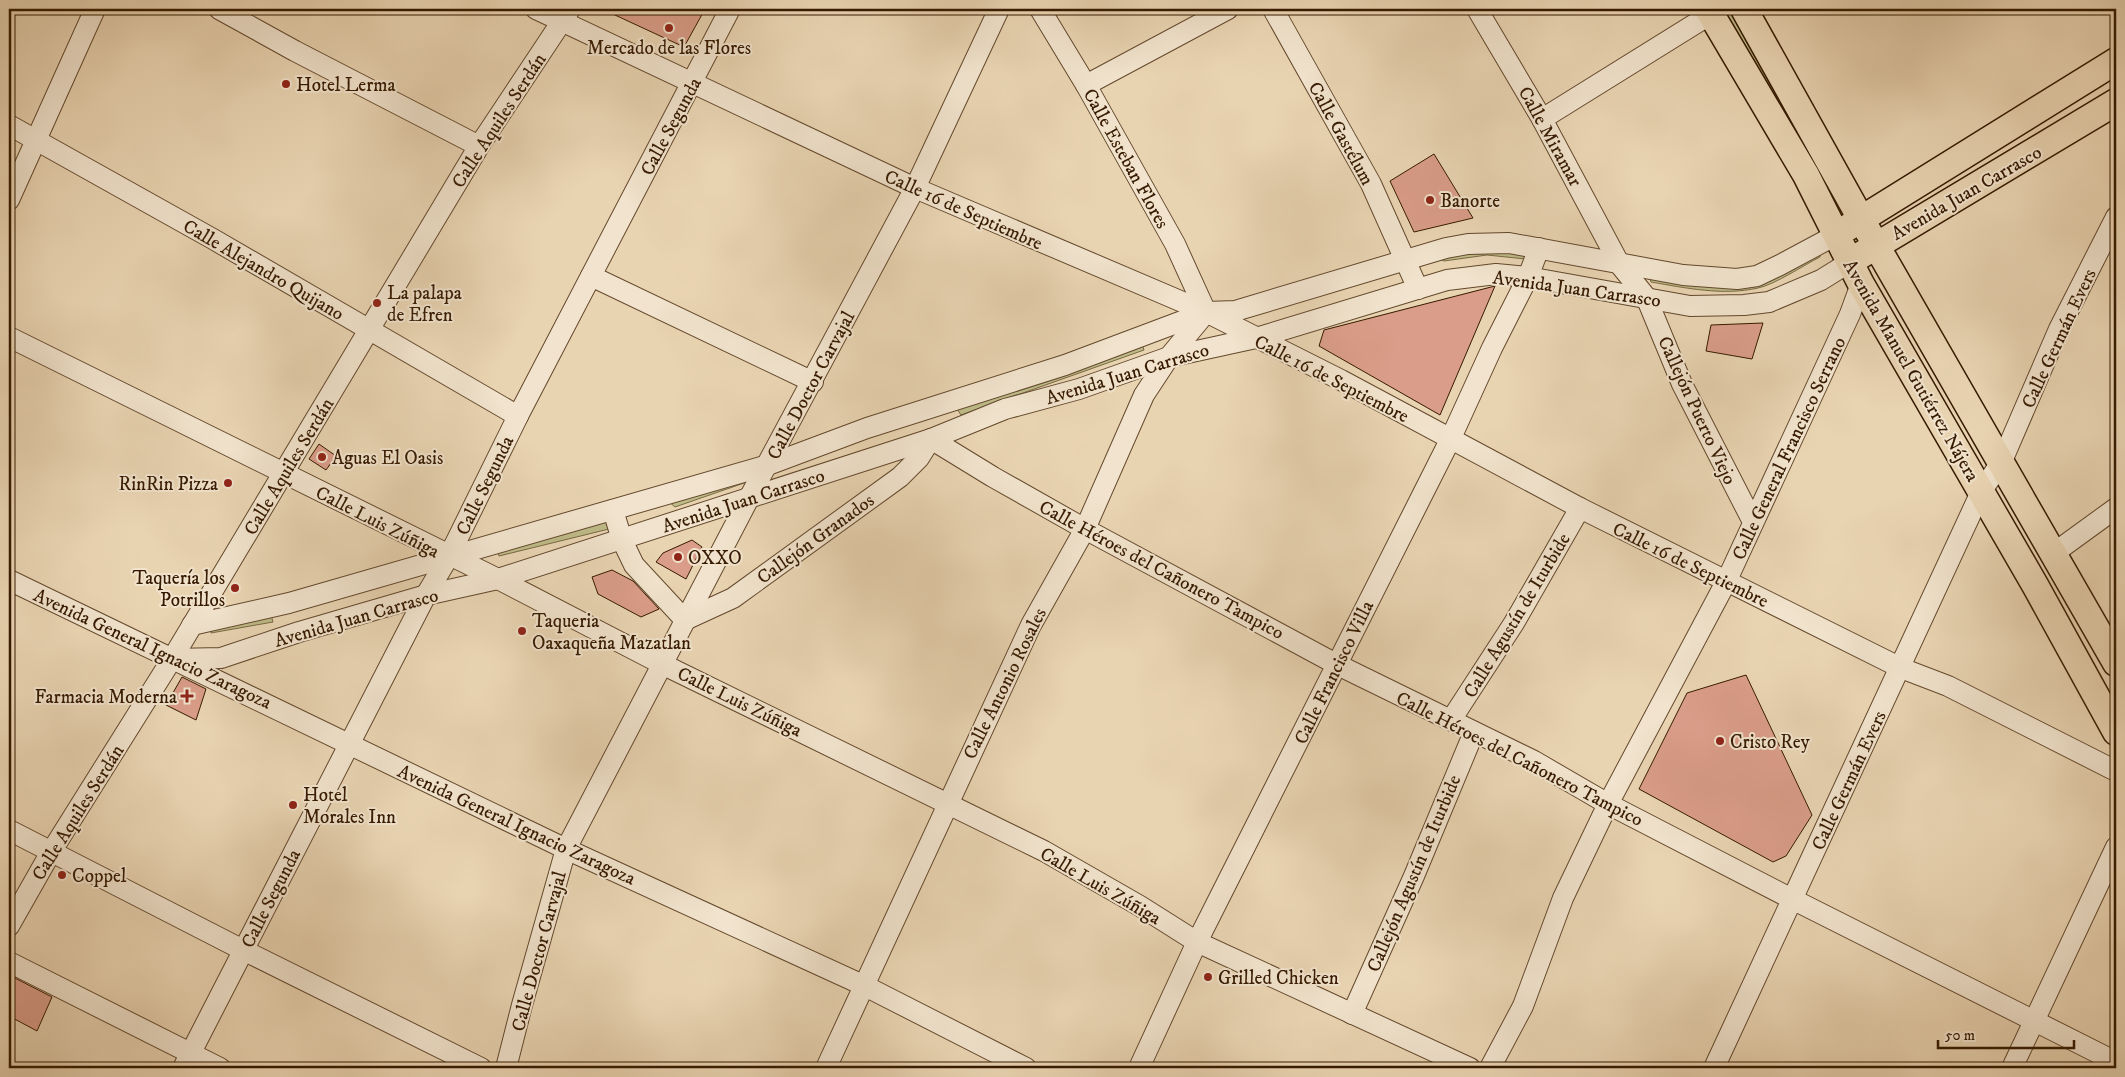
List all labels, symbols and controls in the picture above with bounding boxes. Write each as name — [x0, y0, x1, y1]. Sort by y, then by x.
marker: Mercado de las Flores — [663, 22, 675, 34]
place label: Mercado de las Flores — [587, 37, 751, 60]
street label: Calle Aquiles Serdán — [447, 49, 552, 193]
place label: Hotel Lerma — [296, 74, 396, 97]
street label: Calle Segunda — [636, 74, 707, 180]
marker: Hotel Lerma — [280, 78, 292, 90]
street label: Calle Gastélum — [1303, 78, 1379, 189]
street label: Calle Miramar — [1513, 83, 1587, 191]
street label: Calle Esteban Flores — [1078, 85, 1174, 233]
street label: Avenida Juan Carrasco — [1888, 141, 2046, 246]
street label: Calle 16 de Septiembre — [881, 165, 1046, 256]
place label: Banorte — [1440, 190, 1500, 213]
marker: Banorte — [1424, 194, 1436, 206]
street label: Calle Alejandro Quijano — [179, 215, 348, 326]
street label: Avenida Manuel Gutiérrez Nájera — [1838, 256, 1984, 486]
street label: Calle Germán Evers — [2017, 265, 2102, 412]
street label: Avenida Juan Carrasco — [1491, 266, 1662, 313]
place label: La palapa de Efren — [387, 282, 462, 327]
marker: La palapa de Efren — [371, 297, 383, 309]
street label: Calle Doctor Carvajal — [762, 307, 860, 464]
street label: Calle 16 de Septiembre — [1250, 330, 1413, 428]
street label: Callejón Puerto Viejo — [1652, 333, 1741, 488]
street label: Calle General Francisco Serrano — [1727, 333, 1851, 564]
street label: Avenida Juan Carrasco — [1043, 339, 1212, 410]
street label: Calle Aquiles Serdán — [239, 394, 340, 540]
street label: Calle Segunda — [451, 432, 519, 539]
place label: Aguas El Oasis — [332, 447, 443, 470]
marker: Aguas El Oasis — [316, 451, 328, 463]
street label: Avenida Juan Carrasco — [659, 464, 828, 539]
place label: RinRin Pizza — [119, 473, 218, 496]
marker: RinRin Pizza — [222, 477, 234, 489]
street label: Calle Luis Zúñiga — [312, 481, 443, 563]
street label: Callejón Granados — [753, 489, 879, 589]
street label: Calle Héroes del Cañonero Tampico — [1035, 496, 1288, 645]
street label: Calle 16 de Septiembre — [1609, 518, 1772, 613]
street label: Calle Agustín de Iturbide — [1459, 529, 1576, 702]
place label: OXXO — [688, 547, 742, 570]
marker: OXXO — [672, 551, 684, 563]
place label: Taquería los Potrillos — [132, 567, 225, 612]
marker: Taquería los Potrillos — [229, 582, 241, 594]
street label: Avenida General Ignacio Zaragoza — [30, 584, 275, 715]
street label: Avenida Juan Carrasco — [272, 584, 441, 653]
street label: Calle Francisco Villa — [1290, 597, 1379, 748]
street label: Calle Antonio Rosales — [959, 604, 1052, 763]
place label: Taqueria Oaxaqueña Mazatlan — [532, 610, 691, 656]
marker: Taqueria Oaxaqueña Mazatlan — [516, 625, 528, 637]
street label: Calle Luis Zúñiga — [673, 662, 805, 742]
place label: Farmacia Moderna — [34, 686, 177, 709]
street label: Calle Héroes del Cañonero Tampico — [1392, 687, 1647, 832]
marker: Farmacia Moderna — [181, 690, 193, 702]
street label: Calle Germán Evers — [1807, 707, 1892, 854]
place label: Cristo Rey — [1730, 731, 1811, 754]
marker: Cristo Rey — [1714, 735, 1726, 747]
street label: Calle Aquiles Serdán — [27, 741, 130, 885]
street label: Avenida General Ignacio Zaragoza — [394, 760, 639, 891]
street label: Callejón Agustín de Iturbide — [1362, 771, 1466, 976]
place label: Hotel Morales Inn — [303, 784, 396, 829]
marker: Hotel Morales Inn — [287, 799, 299, 811]
street label: Calle Luis Zúñiga — [1036, 842, 1165, 930]
street label: Calle Segunda — [237, 845, 306, 952]
place label: Coppel — [72, 865, 127, 888]
marker: Coppel — [56, 869, 68, 881]
street label: Calle Doctor Carvajal — [507, 869, 572, 1034]
place label: Grilled Chicken — [1218, 967, 1339, 990]
marker: Grilled Chicken — [1202, 971, 1214, 983]
scale bar — [1938, 1017, 2074, 1049]
text: 50 m — [1945, 1026, 1975, 1045]

